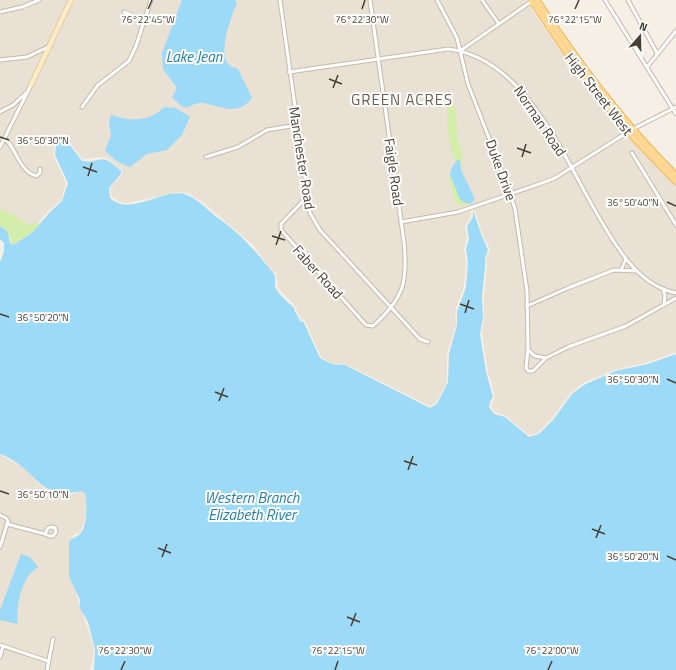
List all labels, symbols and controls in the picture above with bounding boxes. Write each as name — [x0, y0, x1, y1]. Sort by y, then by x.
text: 76°22'45"W — [121, 12, 175, 27]
text: 76°22'30"W — [335, 12, 389, 27]
text: 76°22'15"W — [548, 12, 602, 27]
north arrow — [620, 16, 660, 56]
text: N — [637, 18, 650, 35]
water label: Lake Jean — [166, 45, 223, 68]
street label: High Street West — [560, 48, 639, 140]
street label: Norman Road — [509, 81, 572, 160]
district label: GREEN ACRES — [351, 88, 453, 111]
street label: Manchester Road — [284, 105, 321, 211]
text: 36°50'30"N — [17, 133, 69, 148]
street label: Duke Drive — [481, 136, 522, 203]
street label: Faigle Road — [379, 137, 410, 207]
text: 36°50'40"N — [607, 195, 659, 210]
street label: Faber Road — [288, 240, 348, 303]
text: 36°50'20"N — [17, 310, 69, 325]
text: 36°50'30"N — [607, 372, 659, 387]
water label: Western Branch Elizabeth River — [205, 486, 300, 526]
text: 36°50'10"N — [17, 487, 69, 502]
text: 36°50'20"N — [607, 549, 659, 564]
text: 76°22'30"W — [98, 643, 152, 658]
text: 76°22'15"W — [311, 643, 365, 658]
text: 76°22'00"W — [525, 643, 579, 658]

